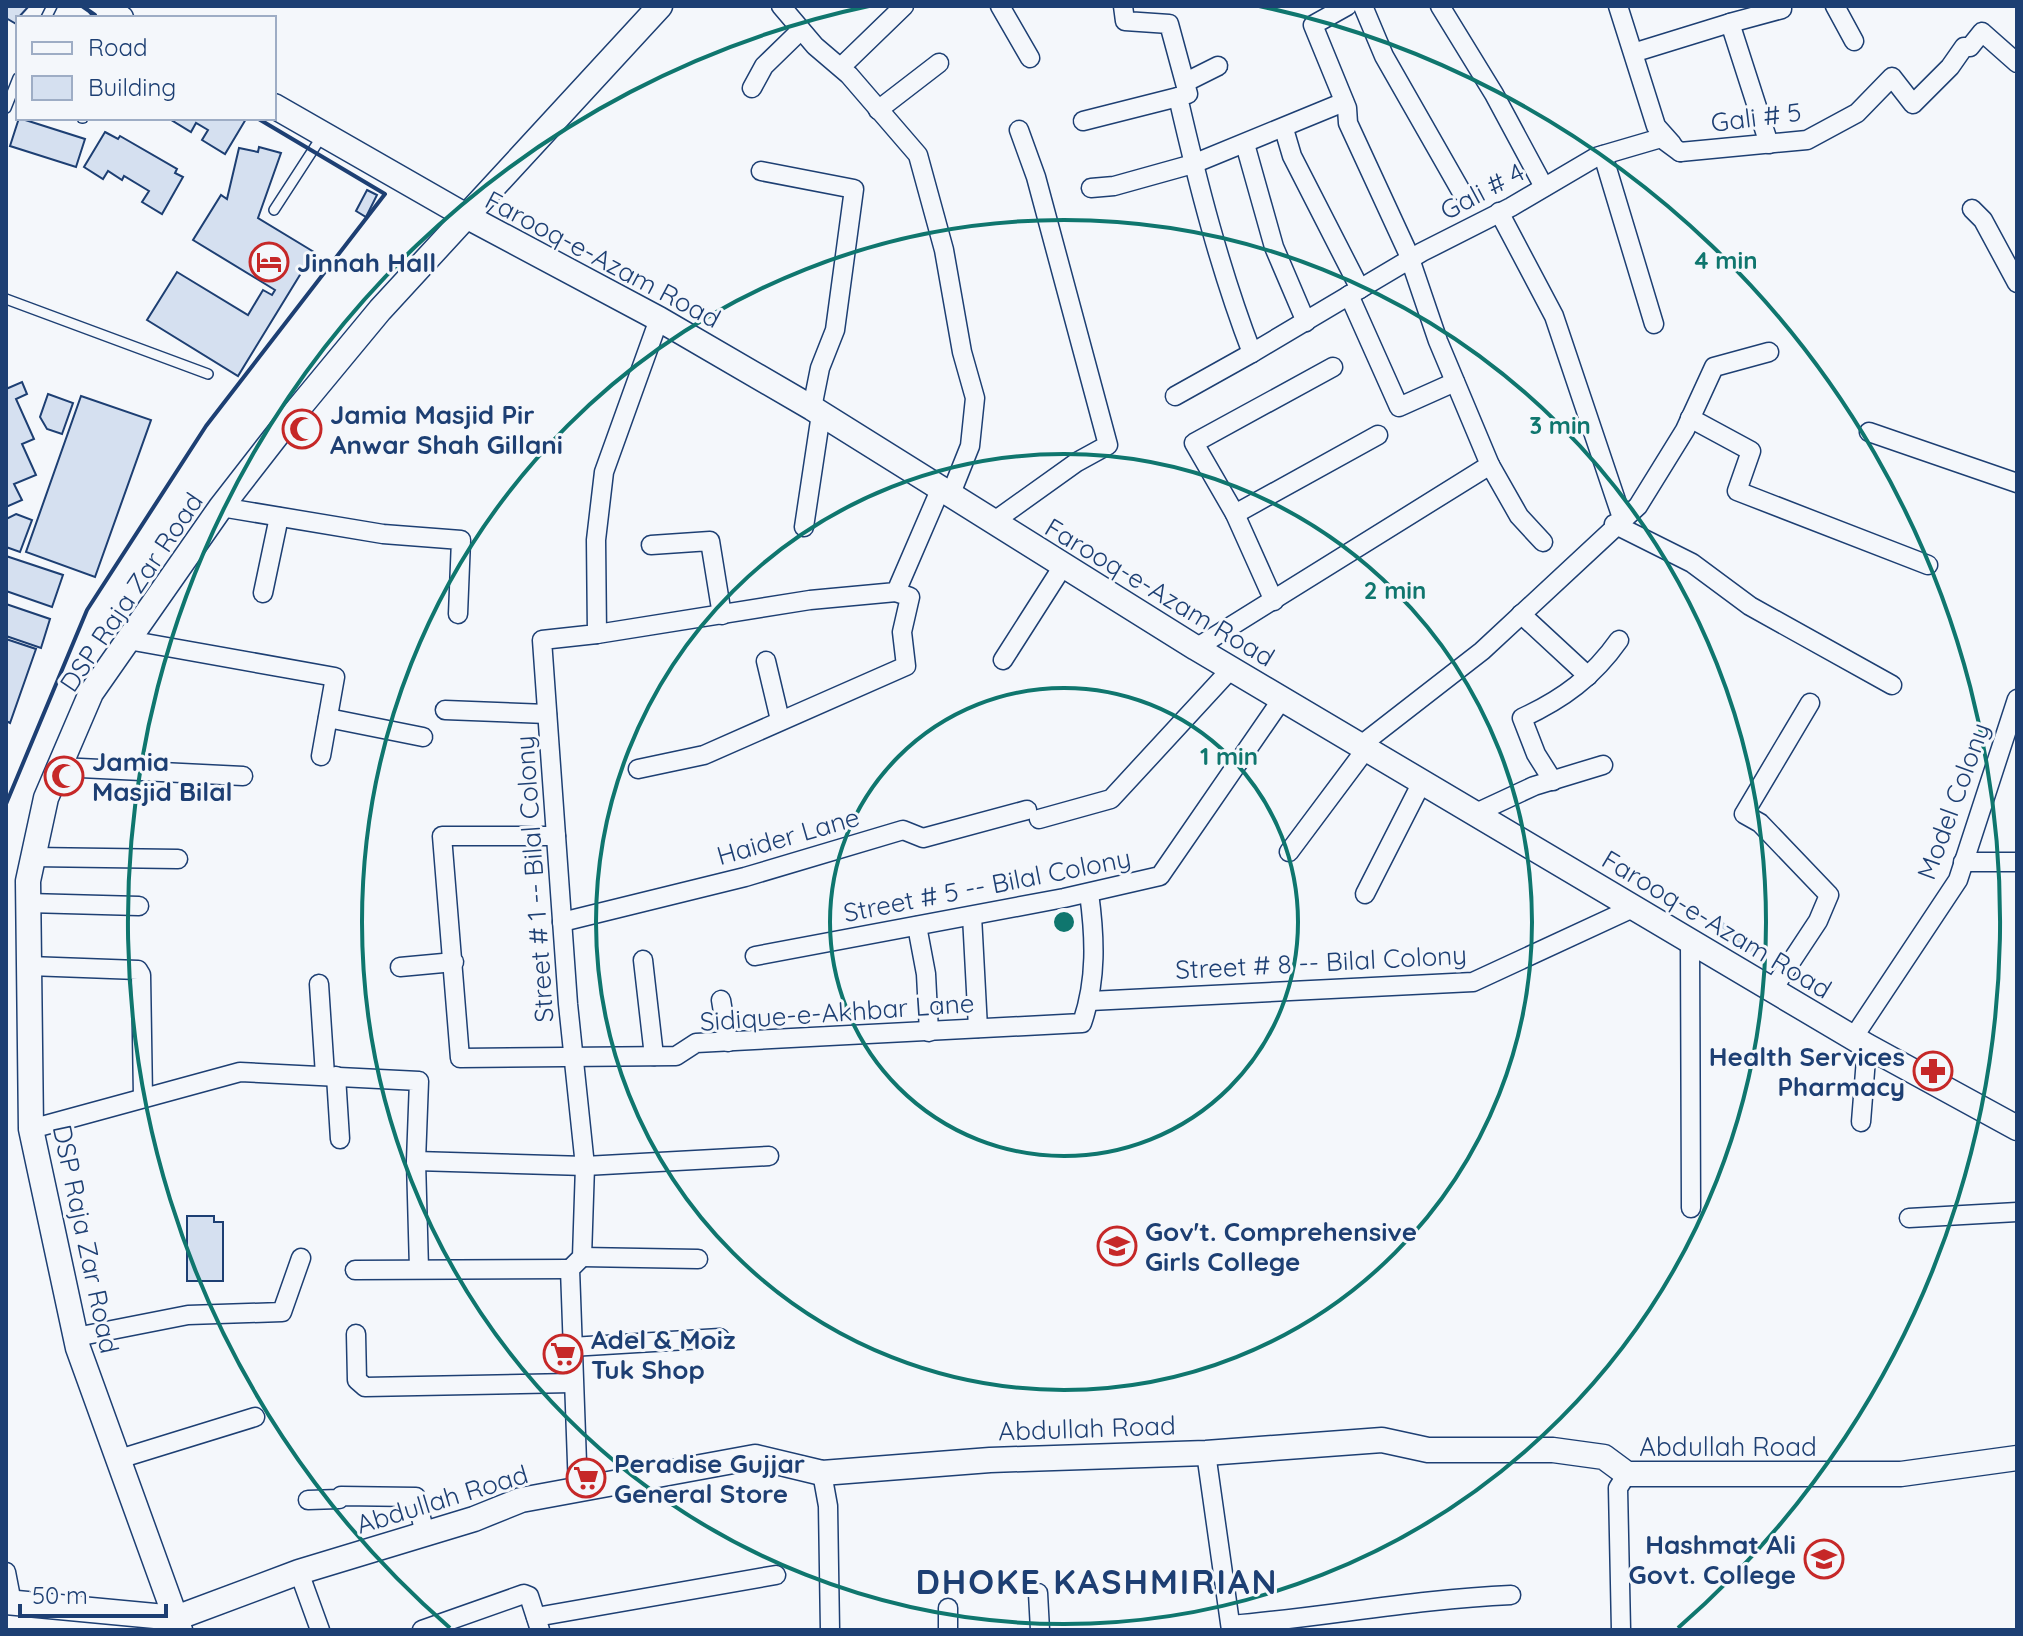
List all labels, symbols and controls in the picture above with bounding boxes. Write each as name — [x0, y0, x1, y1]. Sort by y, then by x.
legend — [16, 16, 276, 120]
text: Road — [88, 32, 148, 62]
text: Building — [88, 72, 176, 102]
street label: Gali # 5 — [1709, 95, 1803, 139]
street label: Gali # 4 — [1434, 155, 1530, 227]
street label: Farooq-e-Azam Road — [480, 183, 726, 335]
hotel icon: Jinnah Hall — [248, 241, 290, 283]
text: 4 min — [1695, 245, 1757, 275]
place label: Jinnah Hall — [297, 246, 436, 279]
place label: Jamia Masjid Pir Anwar Shah Gillani — [330, 398, 563, 461]
mosque icon: Jamia Masjid Pir Anwar Shah Gillani — [281, 408, 323, 450]
text: 3 min — [1529, 410, 1591, 440]
street label: DSP Raja Zar Road — [52, 486, 210, 698]
street label: Farooq-e-Azam Road — [1039, 510, 1281, 674]
text: 2 min — [1364, 575, 1426, 605]
street label: Model Colony — [1909, 718, 1997, 884]
street label: Street # 1 -- Bilal Colony — [508, 734, 560, 1024]
text: 1 min — [1200, 741, 1258, 771]
place label: Jamia Masjid Bilal — [92, 745, 233, 808]
mosque icon: Jamia Masjid Bilal — [43, 755, 85, 797]
street label: Haider Lane — [713, 800, 863, 872]
street label: Street # 5 -- Bilal Colony — [841, 841, 1133, 929]
street label: Farooq-e-Azam Road — [1596, 842, 1838, 1006]
centre of rings — [1050, 908, 1078, 936]
street label: Street # 8 -- Bilal Colony — [1174, 938, 1468, 986]
street label: Sidique-e-Akhbar Lane — [699, 986, 975, 1038]
place label: Health Services Pharmacy — [1709, 1040, 1905, 1103]
pharmacy icon: Health Services Pharmacy — [1912, 1050, 1954, 1092]
street label: DSP Raja Zar Road — [46, 1122, 126, 1356]
place label: Gov't. Comprehensive Girls College — [1145, 1215, 1417, 1278]
school or university icon: Gov't. Comprehensive Girls College — [1096, 1225, 1138, 1267]
place label: Adel & Moiz Tuk Shop — [591, 1323, 736, 1386]
supermarket icon: Adel & Moiz Tuk Shop — [542, 1333, 584, 1375]
street label: Abdullah Road — [998, 1408, 1176, 1448]
street label: Abdullah Road — [1639, 1430, 1817, 1463]
place label: Peradise Gujjar General Store — [614, 1447, 805, 1510]
street label: Abdullah Road — [352, 1457, 532, 1541]
supermarket icon: Peradise Gujjar General Store — [565, 1457, 607, 1499]
place label: Hashmat Ali Govt. College — [1629, 1528, 1796, 1591]
school or university icon: Hashmat Ali Govt. College — [1803, 1538, 1845, 1580]
district label: DHOKE KASHMIRIAN — [915, 1560, 1279, 1603]
scale bar — [20, 1568, 166, 1618]
text: 50 m — [32, 1580, 88, 1610]

